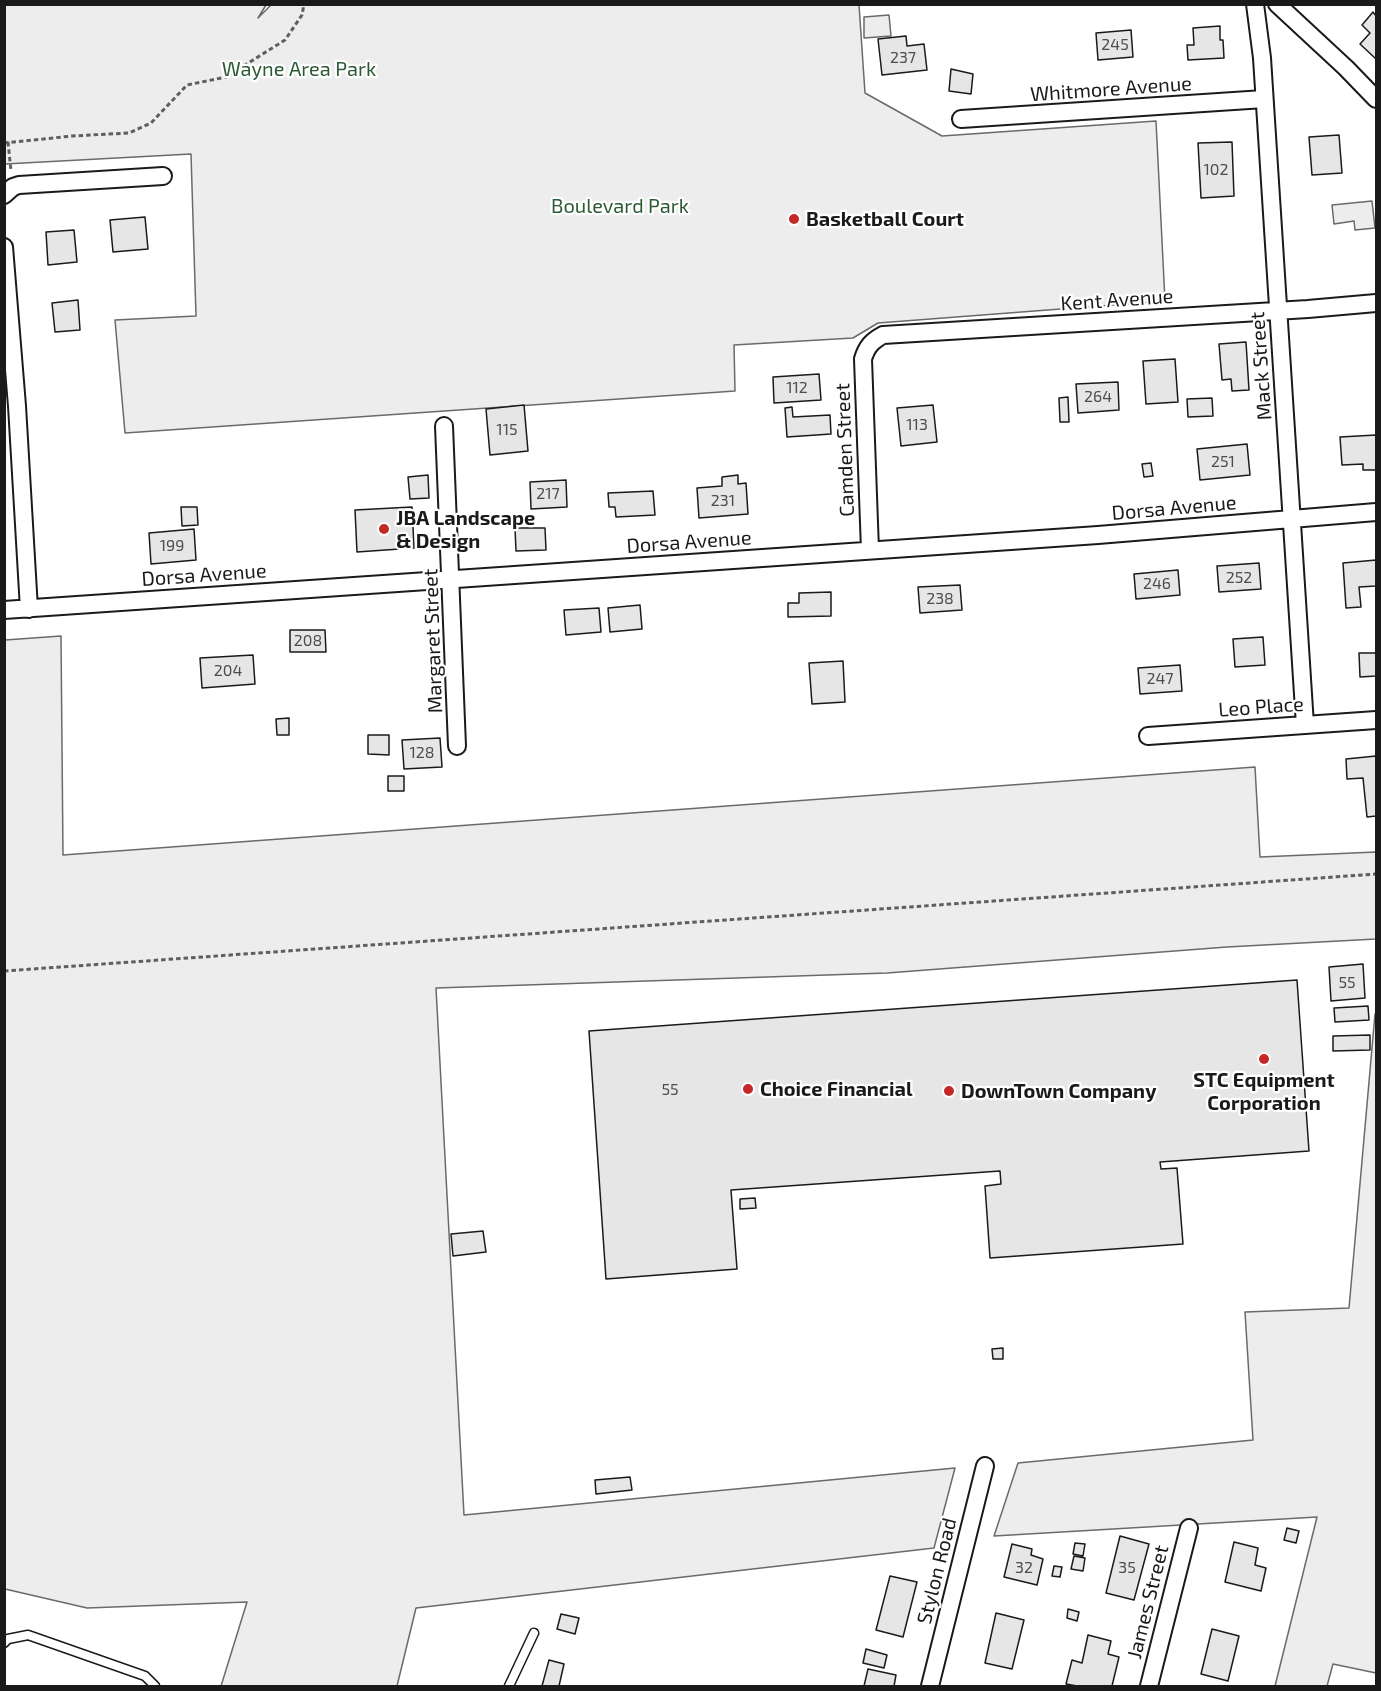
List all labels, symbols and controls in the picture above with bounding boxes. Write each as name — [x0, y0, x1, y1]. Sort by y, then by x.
house number: 245 — [1101, 35, 1129, 55]
house number: 237 — [890, 48, 916, 68]
park label: Wayne Area Park — [222, 57, 376, 81]
street label: Whitmore Avenue — [1029, 71, 1193, 107]
house number: 102 — [1203, 160, 1229, 180]
park label: Boulevard Park — [551, 194, 689, 218]
place label: Basketball Court — [806, 207, 964, 231]
marker: Basketball Court — [787, 212, 801, 226]
street label: Kent Avenue — [1060, 284, 1174, 316]
street label: Mack Street — [1245, 311, 1277, 421]
house number: 112 — [786, 378, 808, 398]
street label: Camden Street — [831, 383, 859, 517]
house number: 264 — [1084, 387, 1112, 407]
house number: 113 — [906, 415, 928, 435]
house number: 115 — [496, 420, 518, 440]
house number: 251 — [1211, 452, 1235, 472]
house number: 217 — [536, 484, 560, 504]
house number: 231 — [711, 491, 735, 511]
street label: Dorsa Avenue — [1111, 491, 1237, 525]
place label: JBA Landscape & Design — [396, 506, 535, 553]
marker: JBA Landscape & Design — [377, 522, 391, 536]
street label: Dorsa Avenue — [626, 526, 752, 558]
house number: 199 — [160, 536, 184, 556]
street label: Dorsa Avenue — [141, 559, 267, 591]
street label: Margaret Street — [418, 568, 448, 714]
house number: 252 — [1226, 568, 1252, 588]
house number: 246 — [1143, 574, 1171, 594]
house number: 238 — [926, 589, 954, 609]
house number: 208 — [294, 631, 322, 651]
house number: 204 — [214, 661, 242, 681]
house number: 247 — [1146, 669, 1174, 689]
street label: Leo Place — [1217, 692, 1305, 722]
house number: 128 — [409, 743, 435, 763]
house number: 55 — [1338, 973, 1356, 993]
marker: STC Equipment Corporation — [1257, 1052, 1271, 1066]
place label: STC Equipment Corporation — [1193, 1068, 1335, 1115]
place label: Choice Financial — [760, 1077, 913, 1101]
place label: DownTown Company — [961, 1079, 1156, 1103]
house number: 55 — [661, 1080, 679, 1100]
marker: Choice Financial — [741, 1082, 755, 1096]
marker: DownTown Company — [942, 1084, 956, 1098]
street label: Stylon Road — [912, 1515, 962, 1627]
street label: James Street — [1122, 1543, 1174, 1661]
house number: 32 — [1015, 1558, 1033, 1578]
house number: 35 — [1118, 1558, 1136, 1578]

